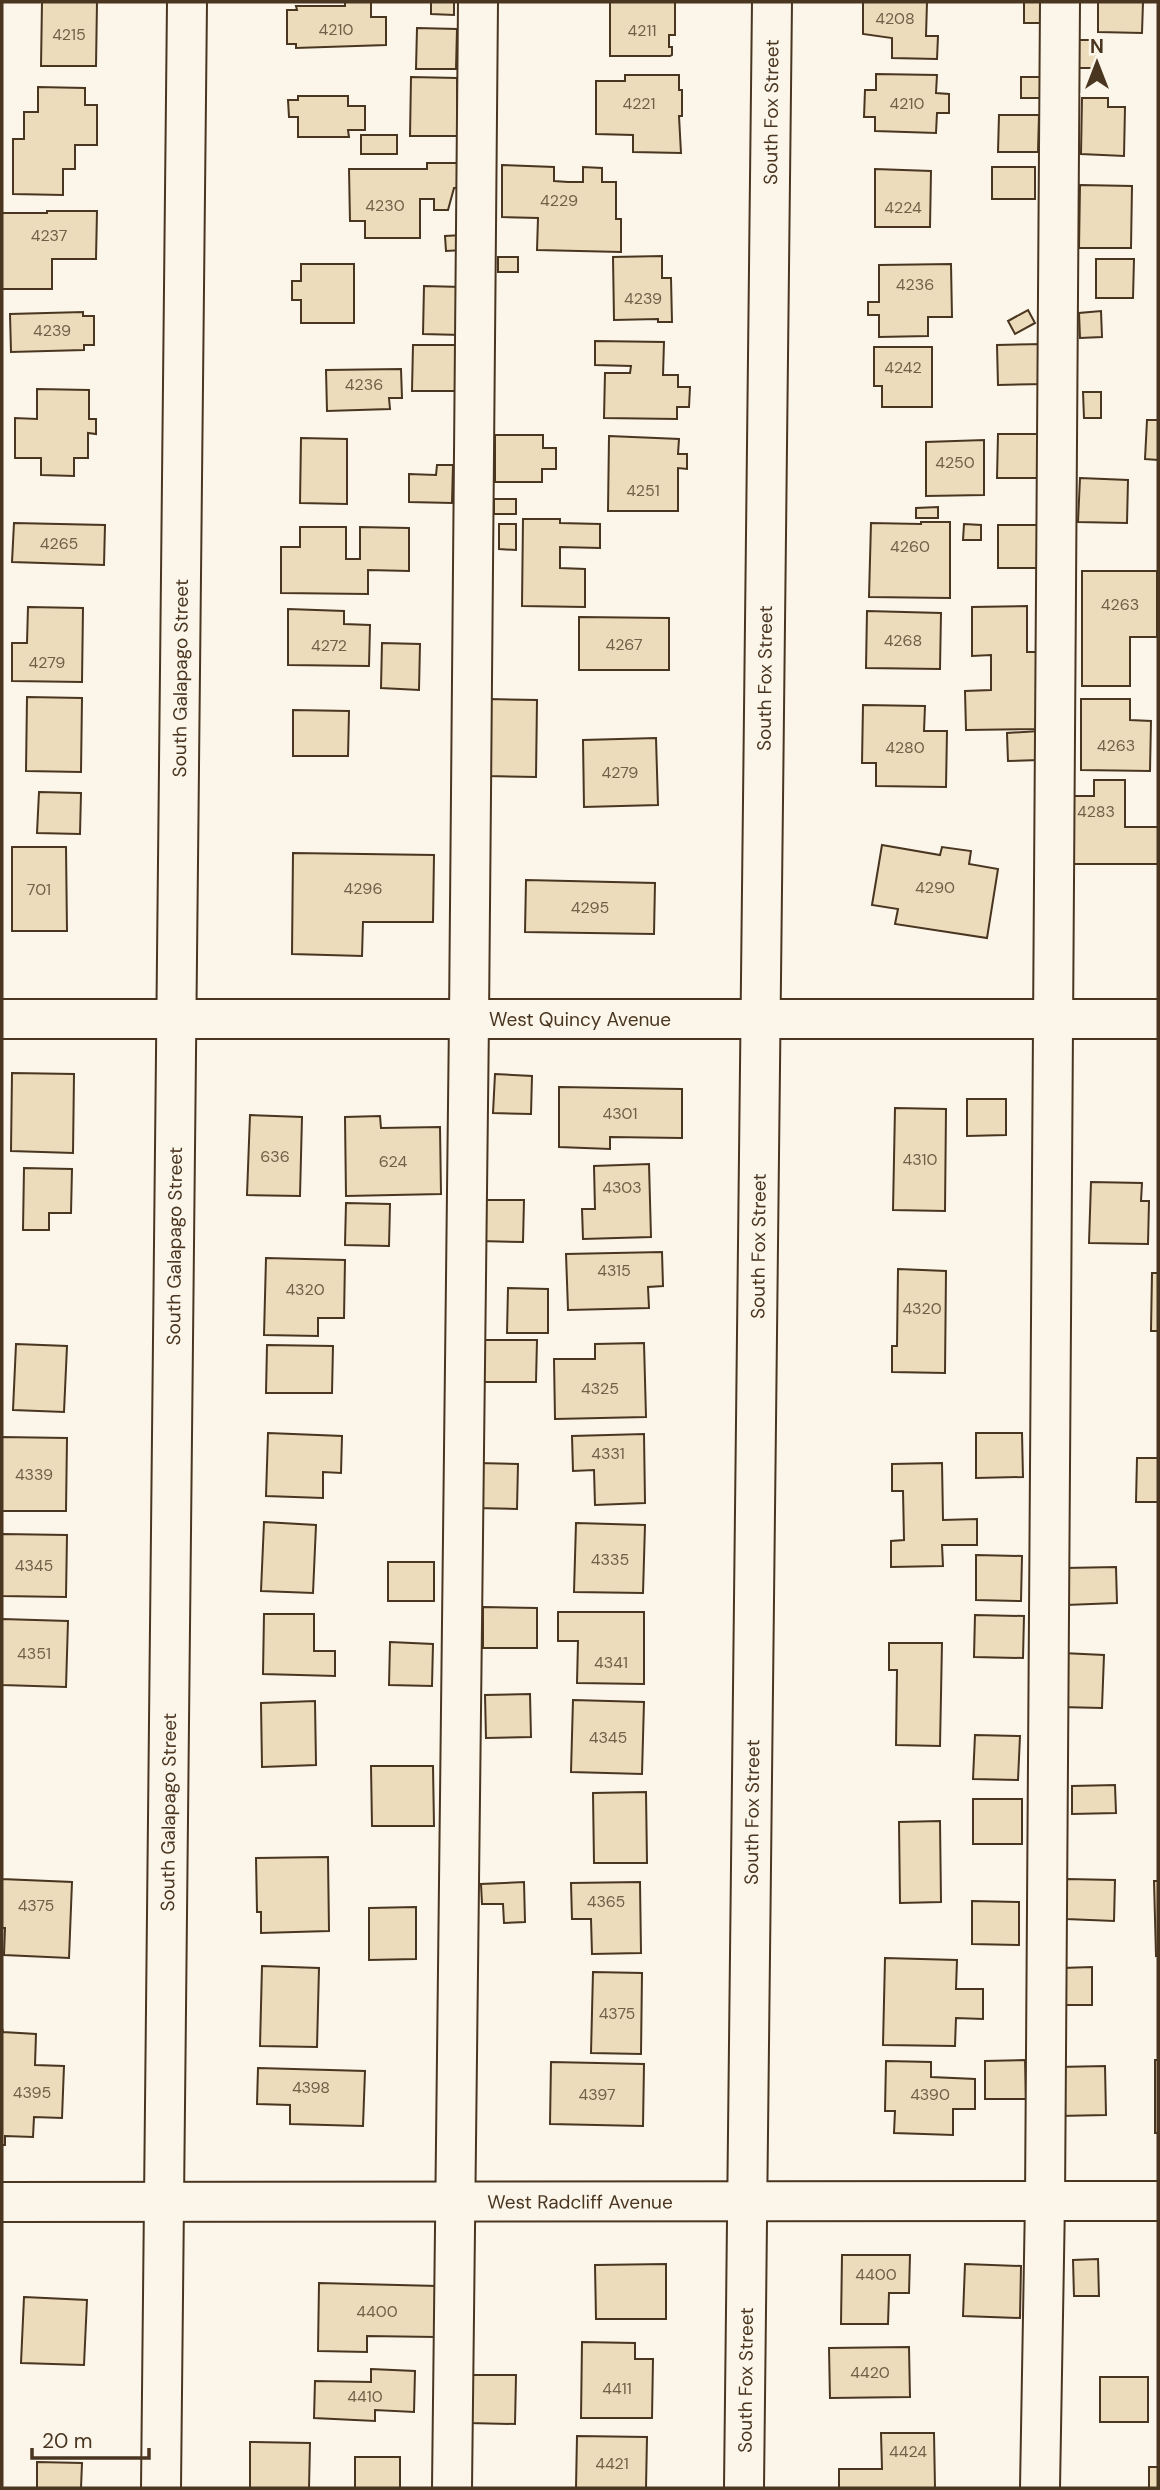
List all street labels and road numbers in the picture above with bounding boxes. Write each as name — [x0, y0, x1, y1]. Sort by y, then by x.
street label: South Fox Street — [757, 39, 784, 185]
street label: South Galapago Street — [166, 579, 193, 778]
street label: South Fox Street — [751, 605, 778, 751]
street label: West Quincy Avenue — [489, 1007, 671, 1032]
street label: South Galapago Street — [160, 1147, 188, 1346]
street label: South Fox Street — [745, 1173, 771, 1319]
street label: South Galapago Street — [155, 1713, 182, 1912]
street label: South Fox Street — [738, 1739, 765, 1885]
street label: West Radcliff Avenue — [487, 2189, 673, 2214]
street label: South Fox Street — [732, 2307, 759, 2453]

